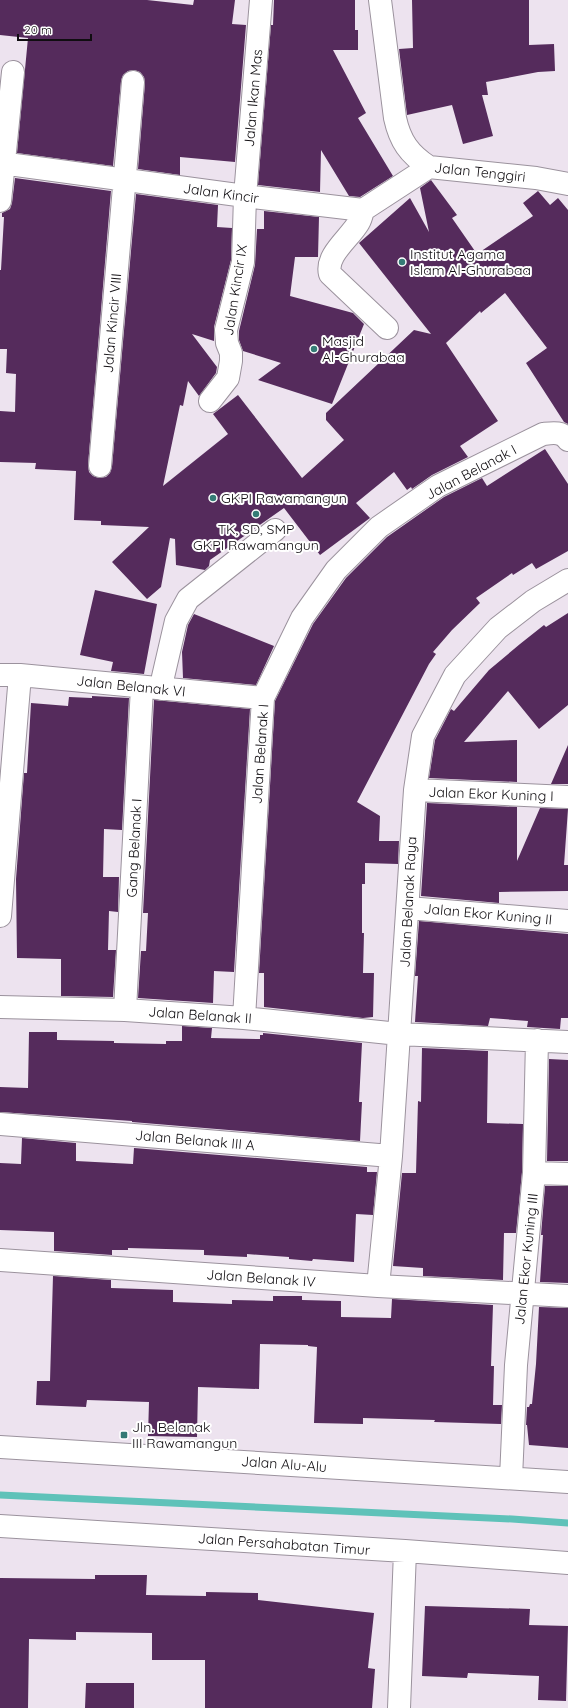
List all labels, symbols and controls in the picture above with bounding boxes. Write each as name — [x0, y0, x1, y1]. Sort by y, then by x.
scale bar — [18, 16, 91, 42]
text: 20 m — [24, 22, 52, 37]
street label: Jalan Ikan Mas — [240, 48, 266, 148]
street label: Jalan Tenggiri — [433, 158, 527, 186]
street label: Jalan Kincir — [182, 179, 261, 207]
street label: Jalan Kincir IX — [219, 243, 251, 337]
place label: Institut Agama Islam Al-Ghurabaa — [410, 245, 531, 279]
marker: Institut Agama Islam Al-Ghurabaa — [397, 257, 407, 267]
street label: Jalan Kincir VIII — [99, 272, 125, 374]
place label: Masjid Al-Ghurabaa — [322, 332, 405, 366]
marker: Masjid Al-Ghurabaa — [309, 344, 319, 354]
street label: Jalan Belanak I — [423, 441, 519, 503]
place label: GKPI Rawamangun — [221, 489, 347, 507]
marker: GKPI Rawamangun — [208, 493, 218, 503]
marker: TK, SD, SMP GKPI Rawamangun — [251, 509, 261, 519]
place label: TK, SD, SMP GKPI Rawamangun — [193, 520, 319, 554]
street label: Jalan Belanak VI — [76, 671, 186, 701]
street label: Jalan Belanak I — [248, 703, 272, 805]
street label: Jalan Ekor Kuning I — [428, 783, 554, 805]
street label: Gang Belanak I — [122, 798, 146, 898]
street label: Jalan Belanak Raya — [396, 836, 420, 968]
street label: Jalan Ekor Kuning II — [423, 899, 553, 929]
street label: Jalan Belanak II — [148, 1002, 252, 1028]
street label: Jalan Belanak III A — [134, 1126, 256, 1154]
street label: Jalan Ekor Kuning III — [510, 1192, 542, 1326]
street label: Jalan Belanak IV — [206, 1265, 316, 1291]
place label: Jln. Belanak III Rawamangun — [132, 1418, 237, 1452]
marker: Jln. Belanak III Rawamangun — [119, 1430, 129, 1440]
street label: Jalan Alu-Alu — [241, 1452, 327, 1476]
street label: Jalan Persahabatan Timur — [197, 1529, 371, 1559]

